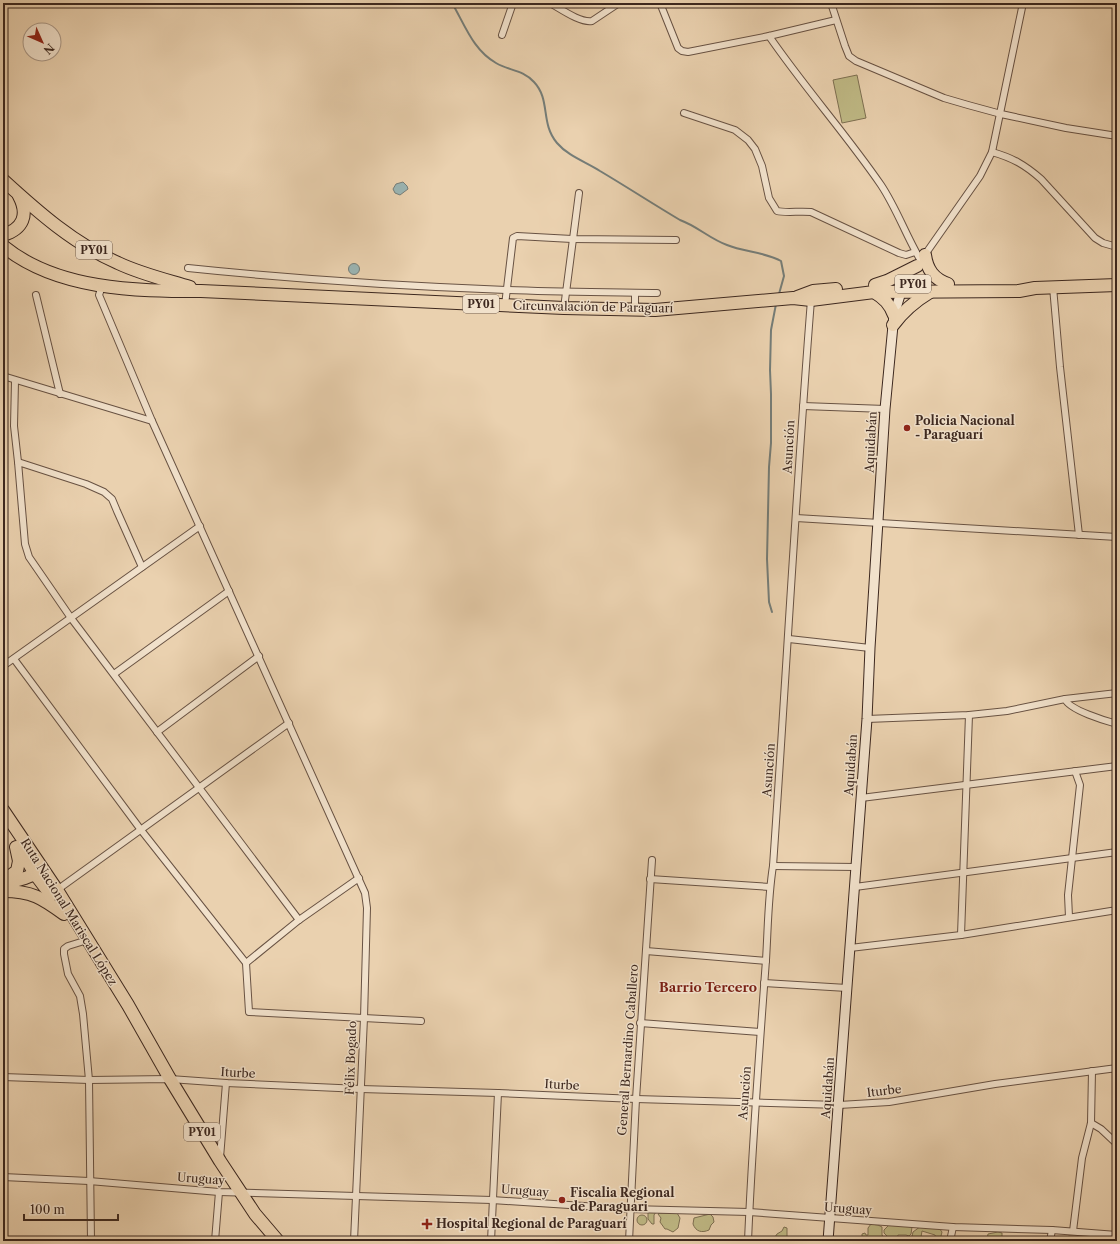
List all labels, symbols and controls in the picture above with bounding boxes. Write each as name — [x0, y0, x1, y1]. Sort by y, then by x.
north arrow — [22, 22, 62, 62]
text: N — [40, 41, 57, 58]
road number: PY01 — [76, 241, 112, 259]
road number: PY01 — [895, 275, 931, 293]
road number: PY01 — [463, 295, 499, 313]
street label: Circunvalación de Paraguarí — [513, 298, 674, 315]
street label: Aquidabán — [861, 410, 880, 474]
place label: Policia Nacional - Paraguarí — [915, 413, 1015, 442]
street label: Asunción — [780, 419, 797, 475]
marker: Policia Nacional - Paraguarí — [902, 423, 912, 433]
street label: Aquidabán — [841, 733, 860, 797]
street label: Asunción — [759, 742, 778, 798]
street label: Ruta Nacional Mariscal López — [18, 835, 121, 988]
street label: General Bernardino Caballero — [614, 964, 641, 1136]
district label: Barrio Tercero — [659, 979, 757, 995]
street label: Félix Bogado — [342, 1021, 359, 1095]
street label: Aquidabán — [818, 1056, 837, 1120]
street label: Iturbe — [220, 1064, 256, 1081]
street label: Asunción — [735, 1065, 754, 1121]
street label: Iturbe — [544, 1076, 580, 1093]
street label: Iturbe — [866, 1081, 902, 1100]
road number: PY01 — [184, 1123, 220, 1141]
street label: Uruguay — [177, 1169, 226, 1188]
street label: Uruguay — [501, 1181, 550, 1200]
place label: Fiscalia Regional de Paraguari — [570, 1185, 674, 1214]
marker: Fiscalia Regional de Paraguari — [557, 1195, 567, 1205]
scale bar — [24, 1196, 118, 1222]
street label: Uruguay — [824, 1199, 873, 1218]
text: 100 m — [30, 1202, 65, 1217]
place label: Hospital Regional de Paraguarí — [436, 1216, 627, 1231]
marker: Hospital Regional de Paraguarí — [421, 1218, 433, 1230]

